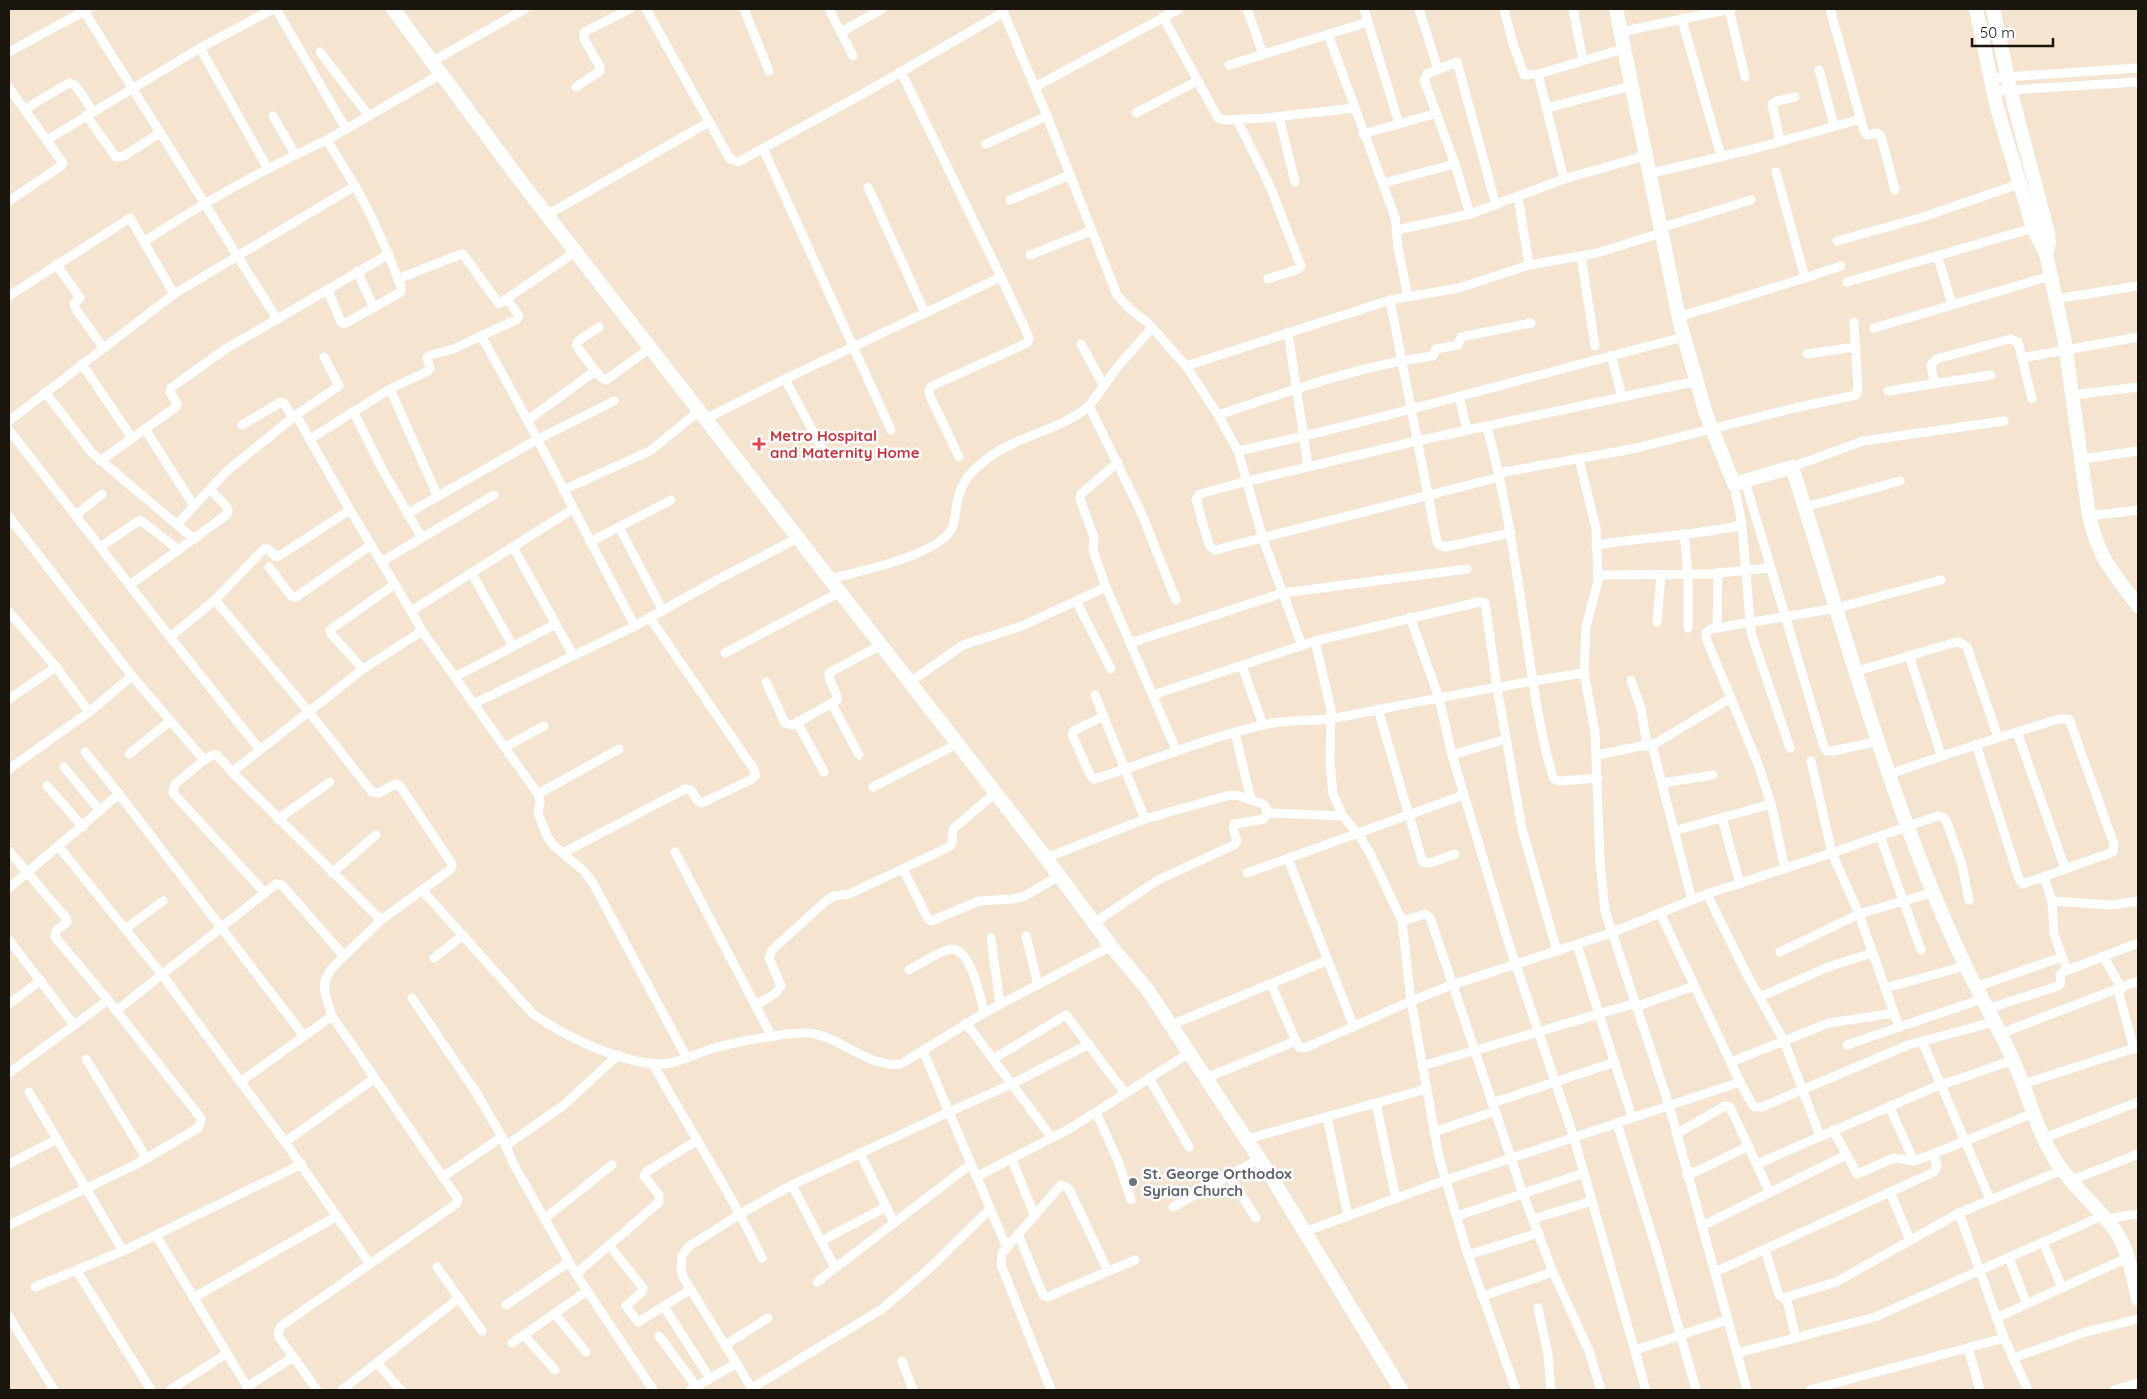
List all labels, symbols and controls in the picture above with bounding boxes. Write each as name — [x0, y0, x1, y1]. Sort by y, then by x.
scale bar — [1972, 15, 2053, 47]
text: 50 m — [1980, 23, 2015, 42]
place label: Metro Hospital and Maternity Home — [770, 426, 920, 462]
marker: Metro Hospital and Maternity Home — [752, 437, 766, 451]
place label: St. George Orthodox Syrian Church — [1143, 1164, 1292, 1200]
marker: St. George Orthodox Syrian Church — [1127, 1176, 1139, 1188]

